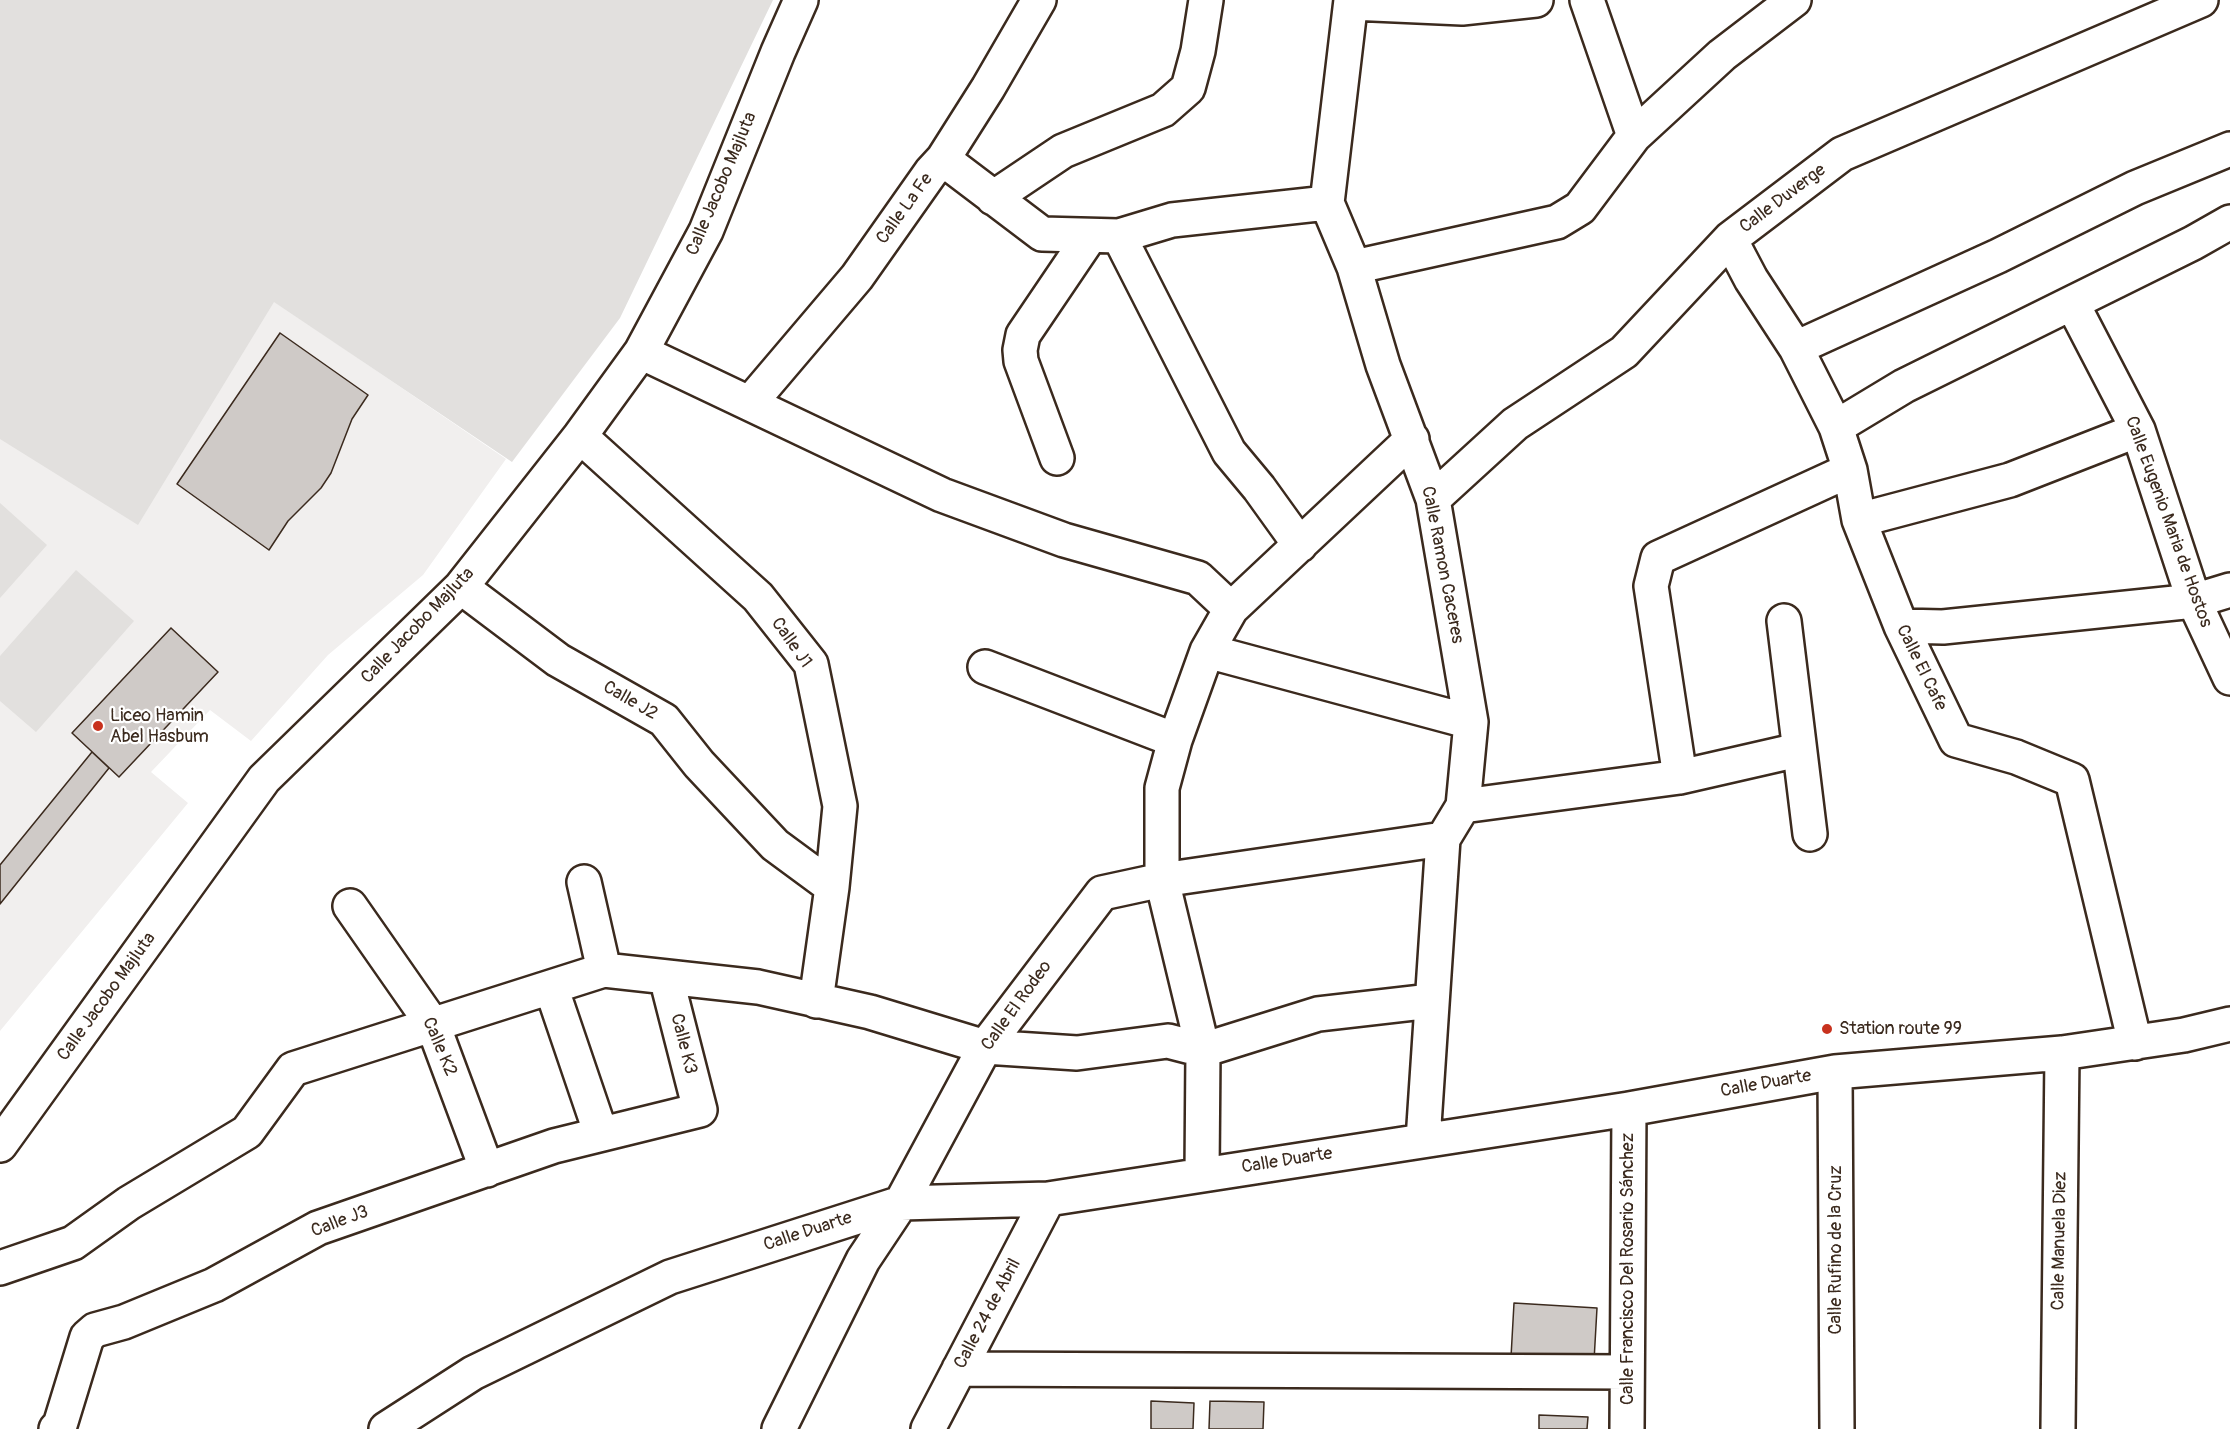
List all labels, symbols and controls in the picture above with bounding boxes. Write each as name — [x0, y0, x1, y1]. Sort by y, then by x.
street label: Calle Jacobo Majluta — [682, 109, 762, 259]
street label: Calle Duverge — [1736, 160, 1830, 238]
street label: Calle La Fe — [872, 169, 938, 249]
street label: Calle Eugenio Maria de Hostos — [2120, 414, 2216, 630]
street label: Calle Ramon Caceres — [1416, 485, 1468, 645]
street label: Calle Jacobo Majluta — [357, 563, 479, 689]
street label: Calle J1 — [766, 614, 816, 672]
street label: Calle El Cafe — [1891, 621, 1951, 715]
street label: Calle J2 — [599, 677, 661, 725]
place label: Liceo Hamin Abel Hasbum — [110, 705, 209, 748]
marker: Liceo Hamin Abel Hasbum — [91, 719, 105, 733]
street label: Calle Jacobo Majluta — [53, 929, 161, 1065]
street label: Calle El Rodeo — [977, 957, 1057, 1055]
street label: Calle K3 — [665, 1011, 701, 1077]
street label: Calle K2 — [417, 1014, 461, 1080]
place label: Station route 99 — [1839, 1018, 1962, 1040]
marker: Station route 99 — [1820, 1022, 1834, 1036]
street label: Calle Duarte — [1719, 1065, 1813, 1103]
street label: Calle Francisco Del Rosario Sánchez — [1617, 1133, 1639, 1405]
street label: Calle Duarte — [1240, 1143, 1334, 1179]
street label: Calle Rufino de la Cruz — [1825, 1165, 1847, 1335]
street label: Calle Manuela Diez — [2048, 1171, 2072, 1311]
street label: Calle J3 — [308, 1201, 372, 1243]
street label: Calle Duarte — [761, 1208, 855, 1256]
street label: Calle 24 de Abril — [950, 1255, 1026, 1373]

